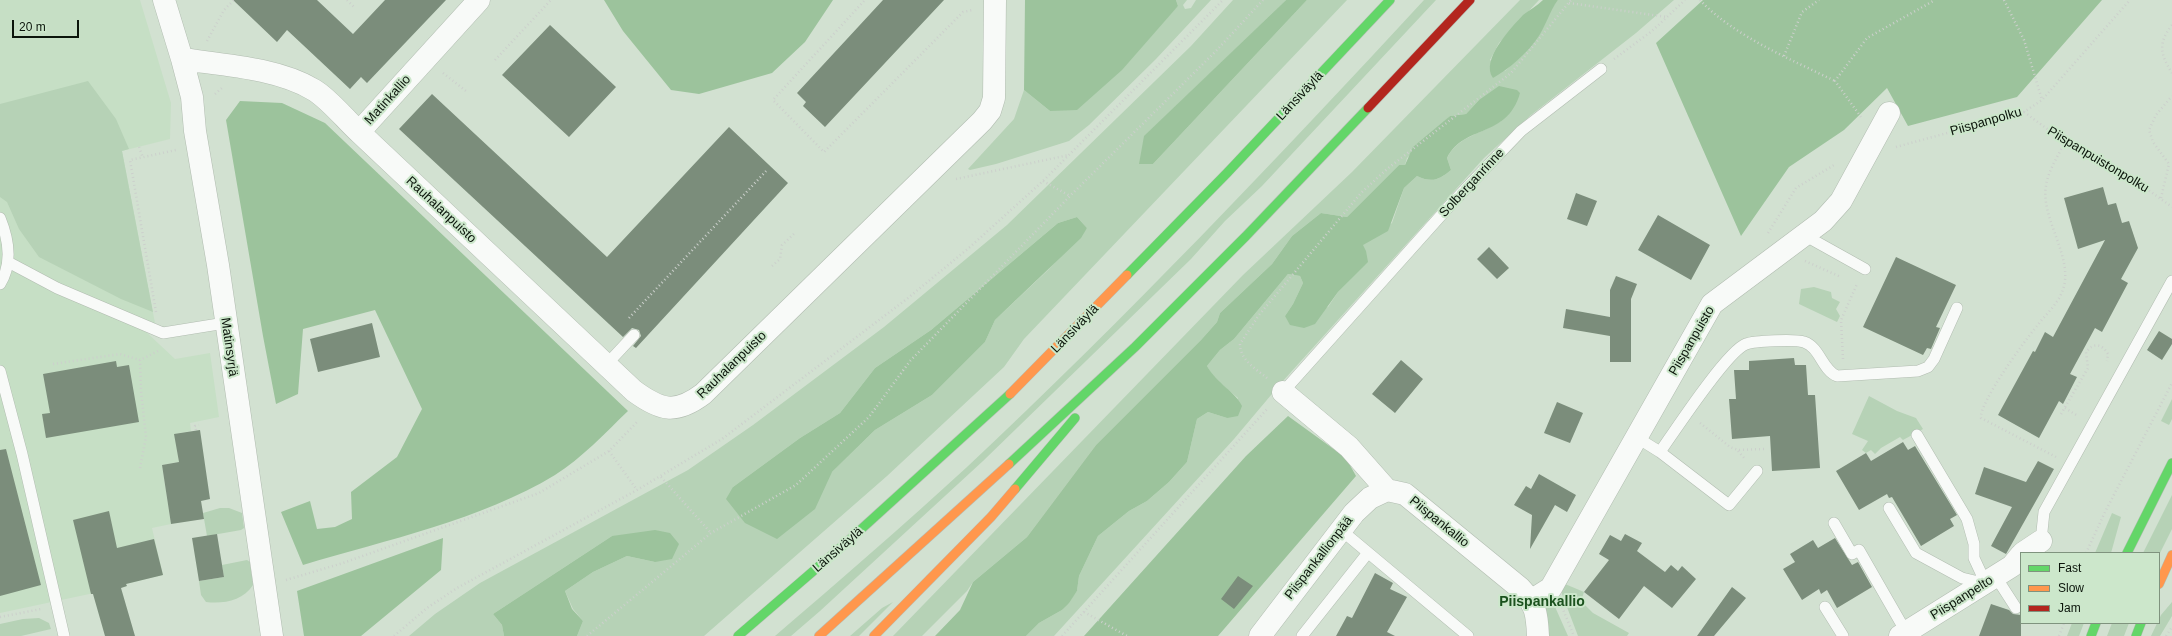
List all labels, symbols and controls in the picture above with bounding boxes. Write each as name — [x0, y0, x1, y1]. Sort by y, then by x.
scale bar — [14, 12, 81, 38]
text: 20 m — [19, 20, 46, 34]
street label: Länsiväylä — [1273, 68, 1327, 124]
street label: Matinkallio — [362, 72, 414, 128]
street label: Piispanpolku — [1948, 104, 2024, 140]
street label: Piispanpuistonpolku — [2044, 124, 2152, 196]
street label: Solberganrinne — [1436, 145, 1508, 221]
street label: Rauhalanpuisto — [403, 173, 479, 247]
street label: Länsiväylä — [1048, 301, 1102, 357]
street label: Piispanpuisto — [1666, 304, 1718, 378]
street label: Matinsyrjä — [217, 317, 241, 377]
street label: Rauhalanpuisto — [694, 328, 770, 402]
street label: Piispankallio — [1406, 493, 1472, 551]
street label: Piispankallionpää — [1282, 513, 1356, 603]
street label: Länsiväylä — [810, 524, 866, 576]
legend — [2020, 552, 2160, 624]
text: Fast — [2058, 561, 2081, 575]
street label: Piispanpelto — [1928, 573, 1996, 623]
text: Slow — [2058, 581, 2084, 595]
district label: Piispankallio — [1499, 594, 1585, 610]
text: Jam — [2058, 601, 2081, 615]

